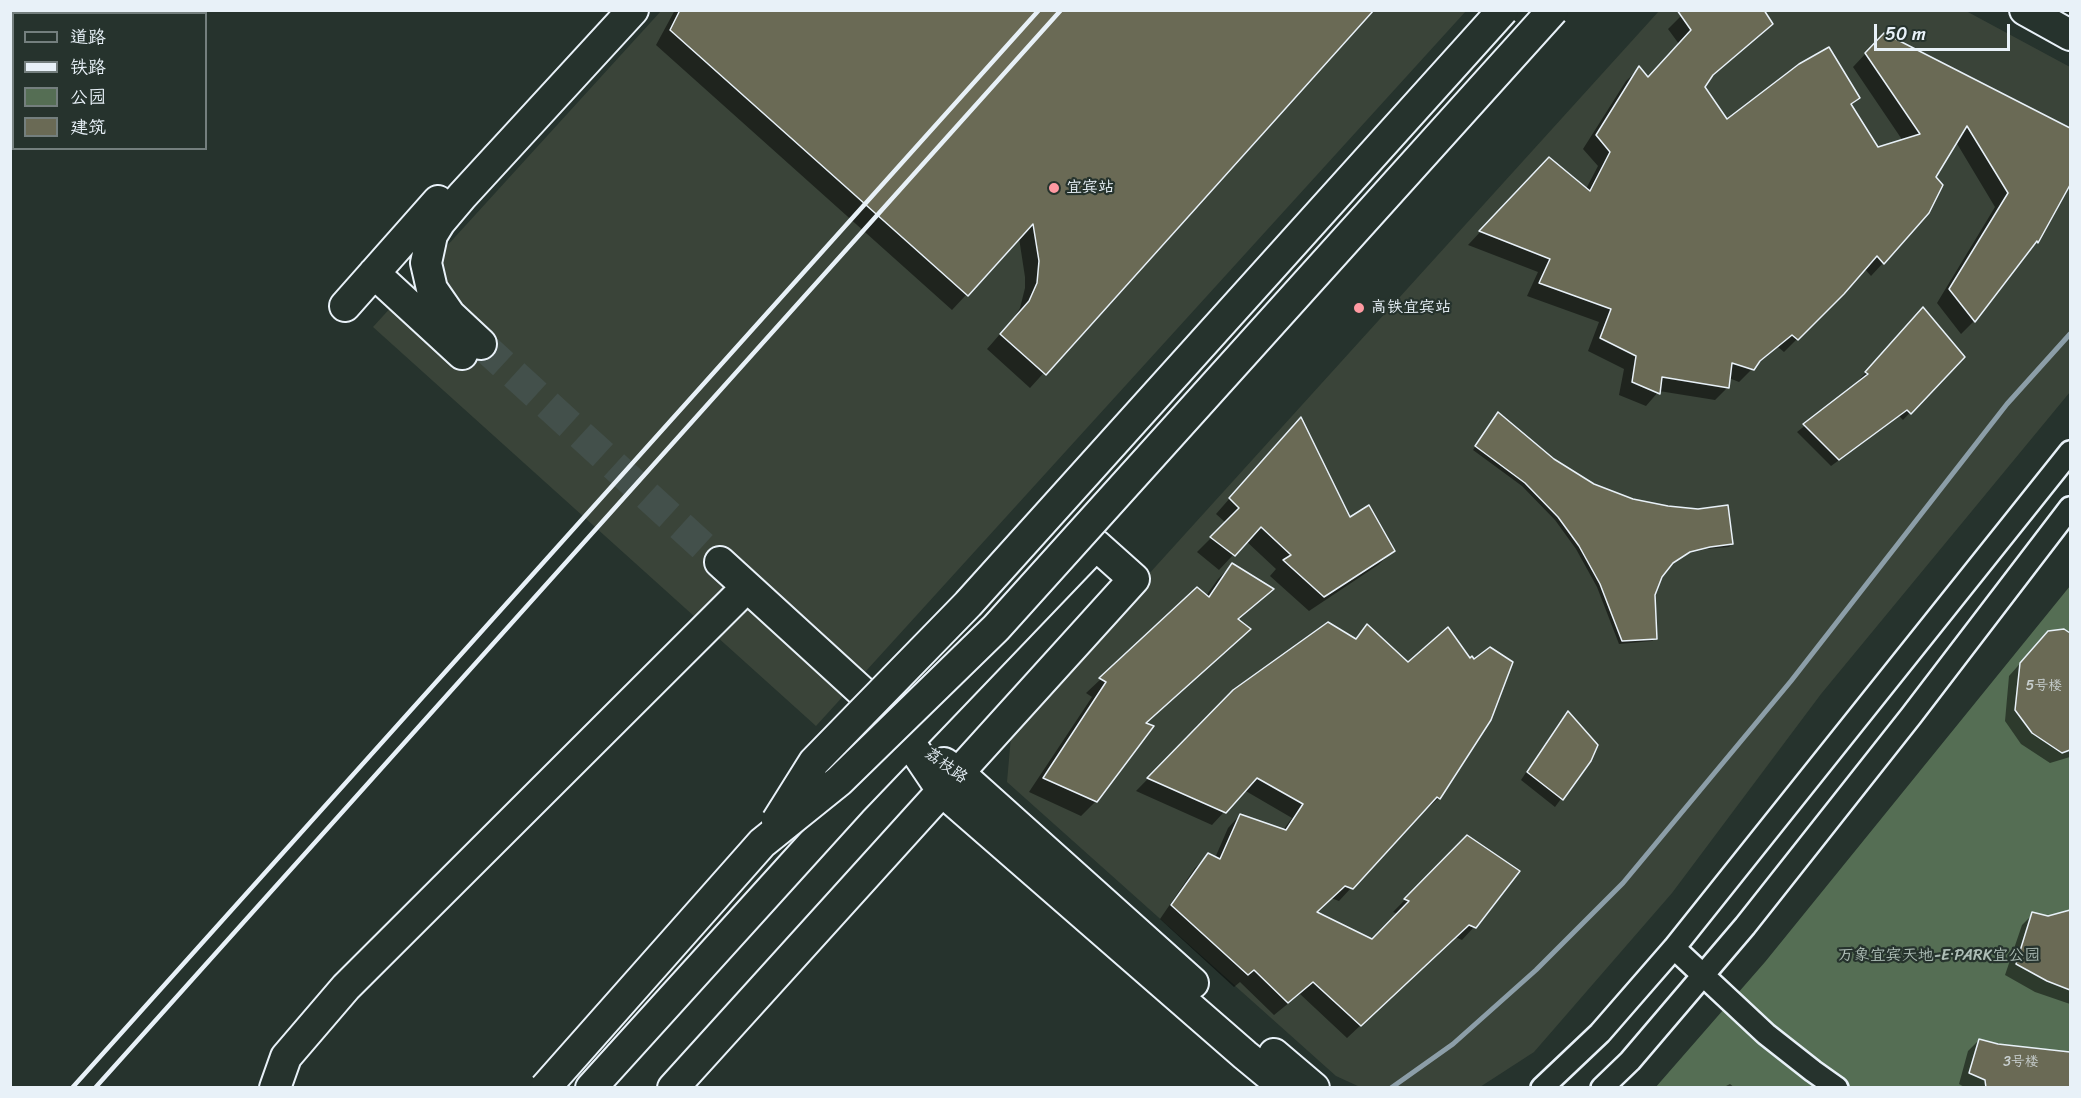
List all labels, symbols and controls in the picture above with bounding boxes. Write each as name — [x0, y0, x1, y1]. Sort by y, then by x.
legend — [12, 12, 207, 150]
scale bar — [1877, 12, 2014, 50]
text: 50 m — [1885, 18, 1926, 50]
text: 道路 — [70, 21, 106, 53]
text: 铁路 — [70, 51, 106, 83]
text: 公园 — [70, 81, 106, 113]
text: 建筑 — [70, 111, 106, 143]
place label: 宜宾站 — [1066, 178, 1114, 198]
marker: 宜宾站 — [1047, 181, 1061, 195]
place label: 高铁宜宾站 — [1371, 298, 1451, 318]
marker: 高铁宜宾站 — [1352, 301, 1366, 315]
house number: 5号楼 — [2026, 678, 2062, 694]
street label: 荔枝路 — [921, 744, 971, 788]
park label: 万象宜宾天地-E·PARK宜公园 — [1838, 946, 2040, 966]
house number: 3号楼 — [2003, 1054, 2039, 1070]

